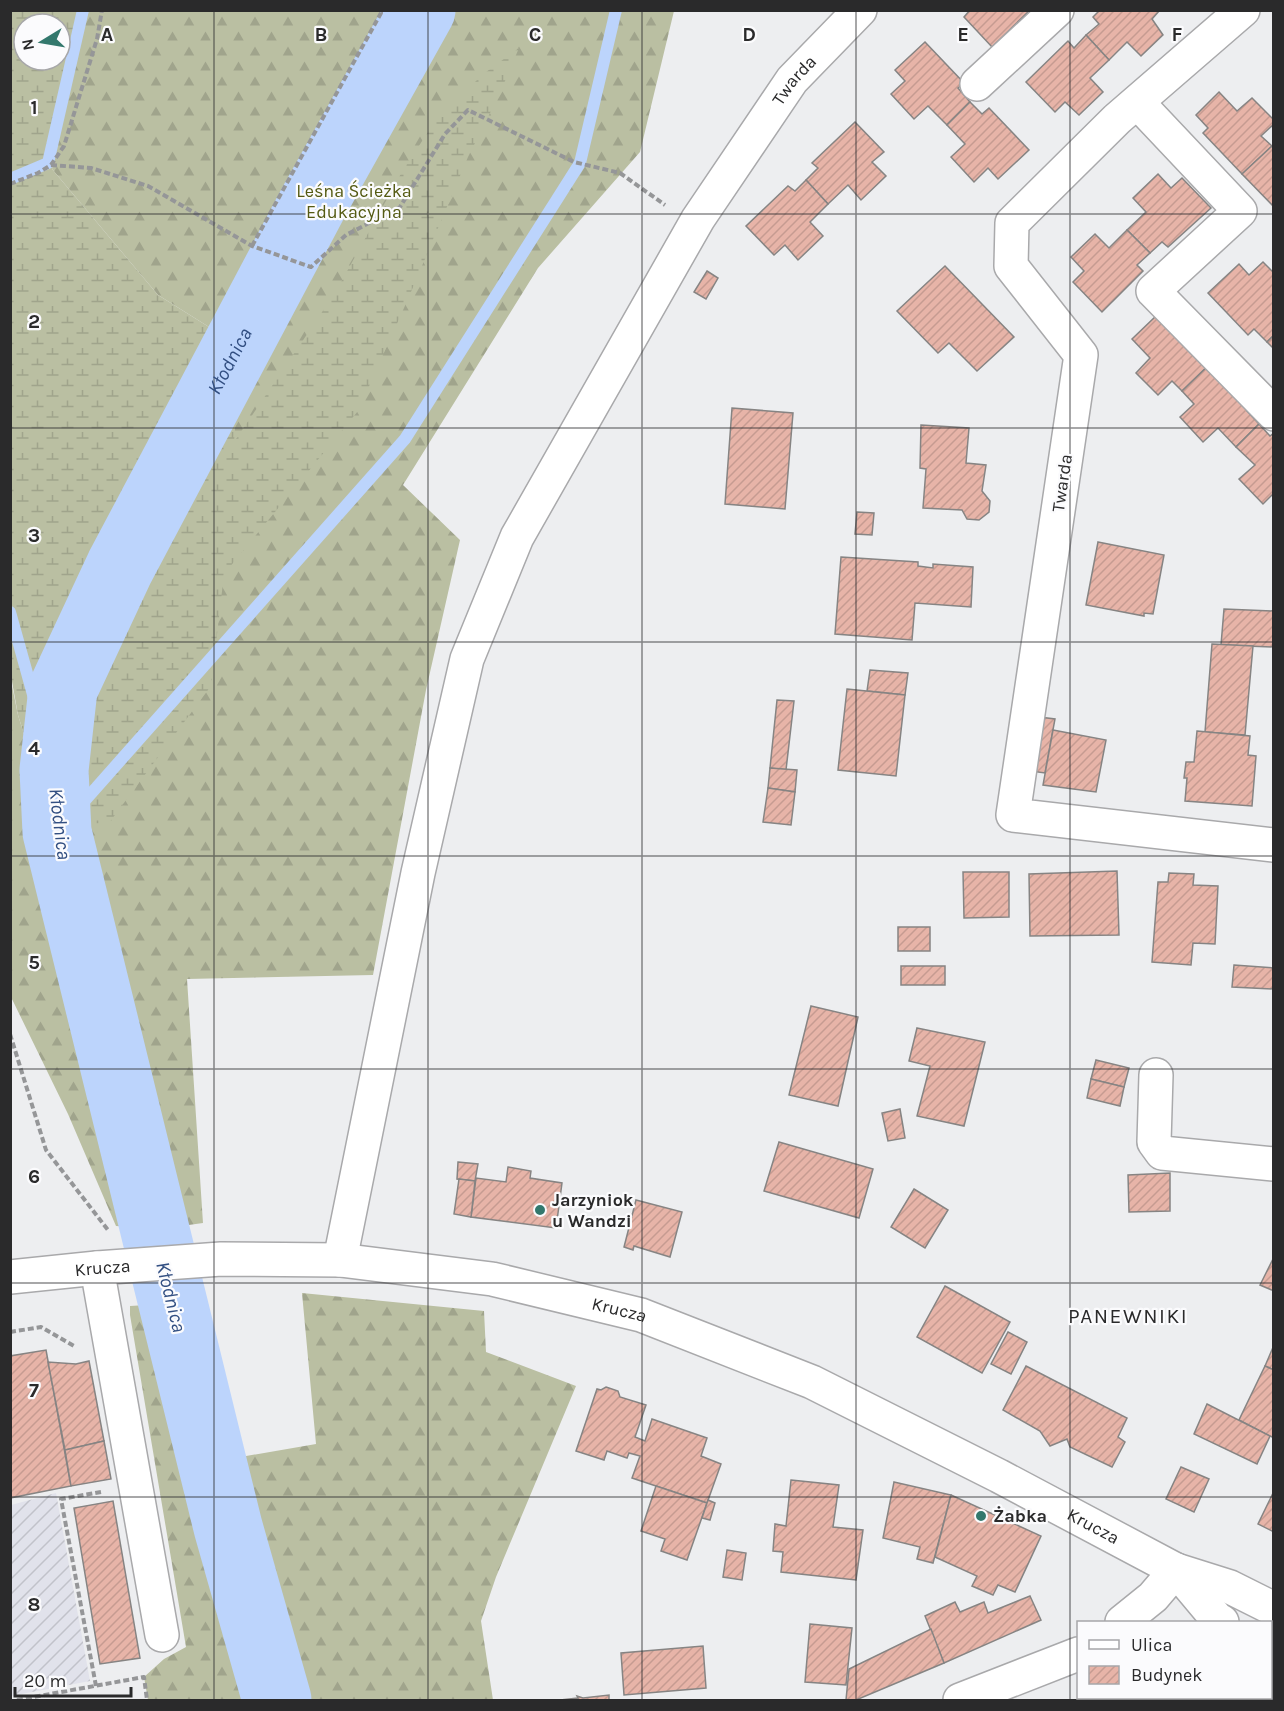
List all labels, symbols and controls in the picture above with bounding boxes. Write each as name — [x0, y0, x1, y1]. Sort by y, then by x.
north arrow — [12, 12, 72, 72]
text: A — [101, 23, 114, 46]
text: B — [315, 23, 327, 46]
text: C — [529, 23, 541, 46]
text: D — [742, 23, 756, 46]
text: E — [957, 23, 969, 46]
text: F — [1172, 23, 1183, 46]
text: N — [17, 37, 38, 52]
street label: Twarda — [767, 50, 821, 110]
text: 1 — [30, 96, 38, 119]
park label: Leśna Ścieżka Edukacyjna — [296, 179, 412, 223]
text: 2 — [28, 310, 40, 333]
water label: Kłodnica — [202, 324, 256, 398]
street label: Twarda — [1047, 452, 1077, 514]
text: 3 — [28, 524, 40, 547]
text: 4 — [28, 737, 40, 760]
water label: Kłodnica — [44, 787, 76, 861]
text: 5 — [28, 951, 40, 974]
text: 6 — [28, 1165, 40, 1188]
place label: Jarzyniok u Wandzi — [552, 1189, 634, 1232]
marker: Jarzyniok u Wandzi — [533, 1203, 547, 1217]
street label: Krucza — [73, 1255, 131, 1281]
water label: Kłodnica — [151, 1259, 191, 1335]
street label: Krucza — [589, 1292, 650, 1327]
district label: PANEWNIKI — [1068, 1304, 1188, 1328]
text: 7 — [29, 1379, 39, 1402]
street label: Krucza — [1063, 1503, 1123, 1549]
place label: Żabka — [993, 1505, 1047, 1527]
marker: Żabka — [974, 1509, 988, 1523]
text: 8 — [28, 1593, 40, 1616]
legend — [1077, 1621, 1272, 1699]
text: Ulica — [1131, 1634, 1172, 1656]
scale bar — [15, 1660, 130, 1698]
text: Budynek — [1131, 1664, 1202, 1686]
text: 20 m — [24, 1670, 66, 1692]

